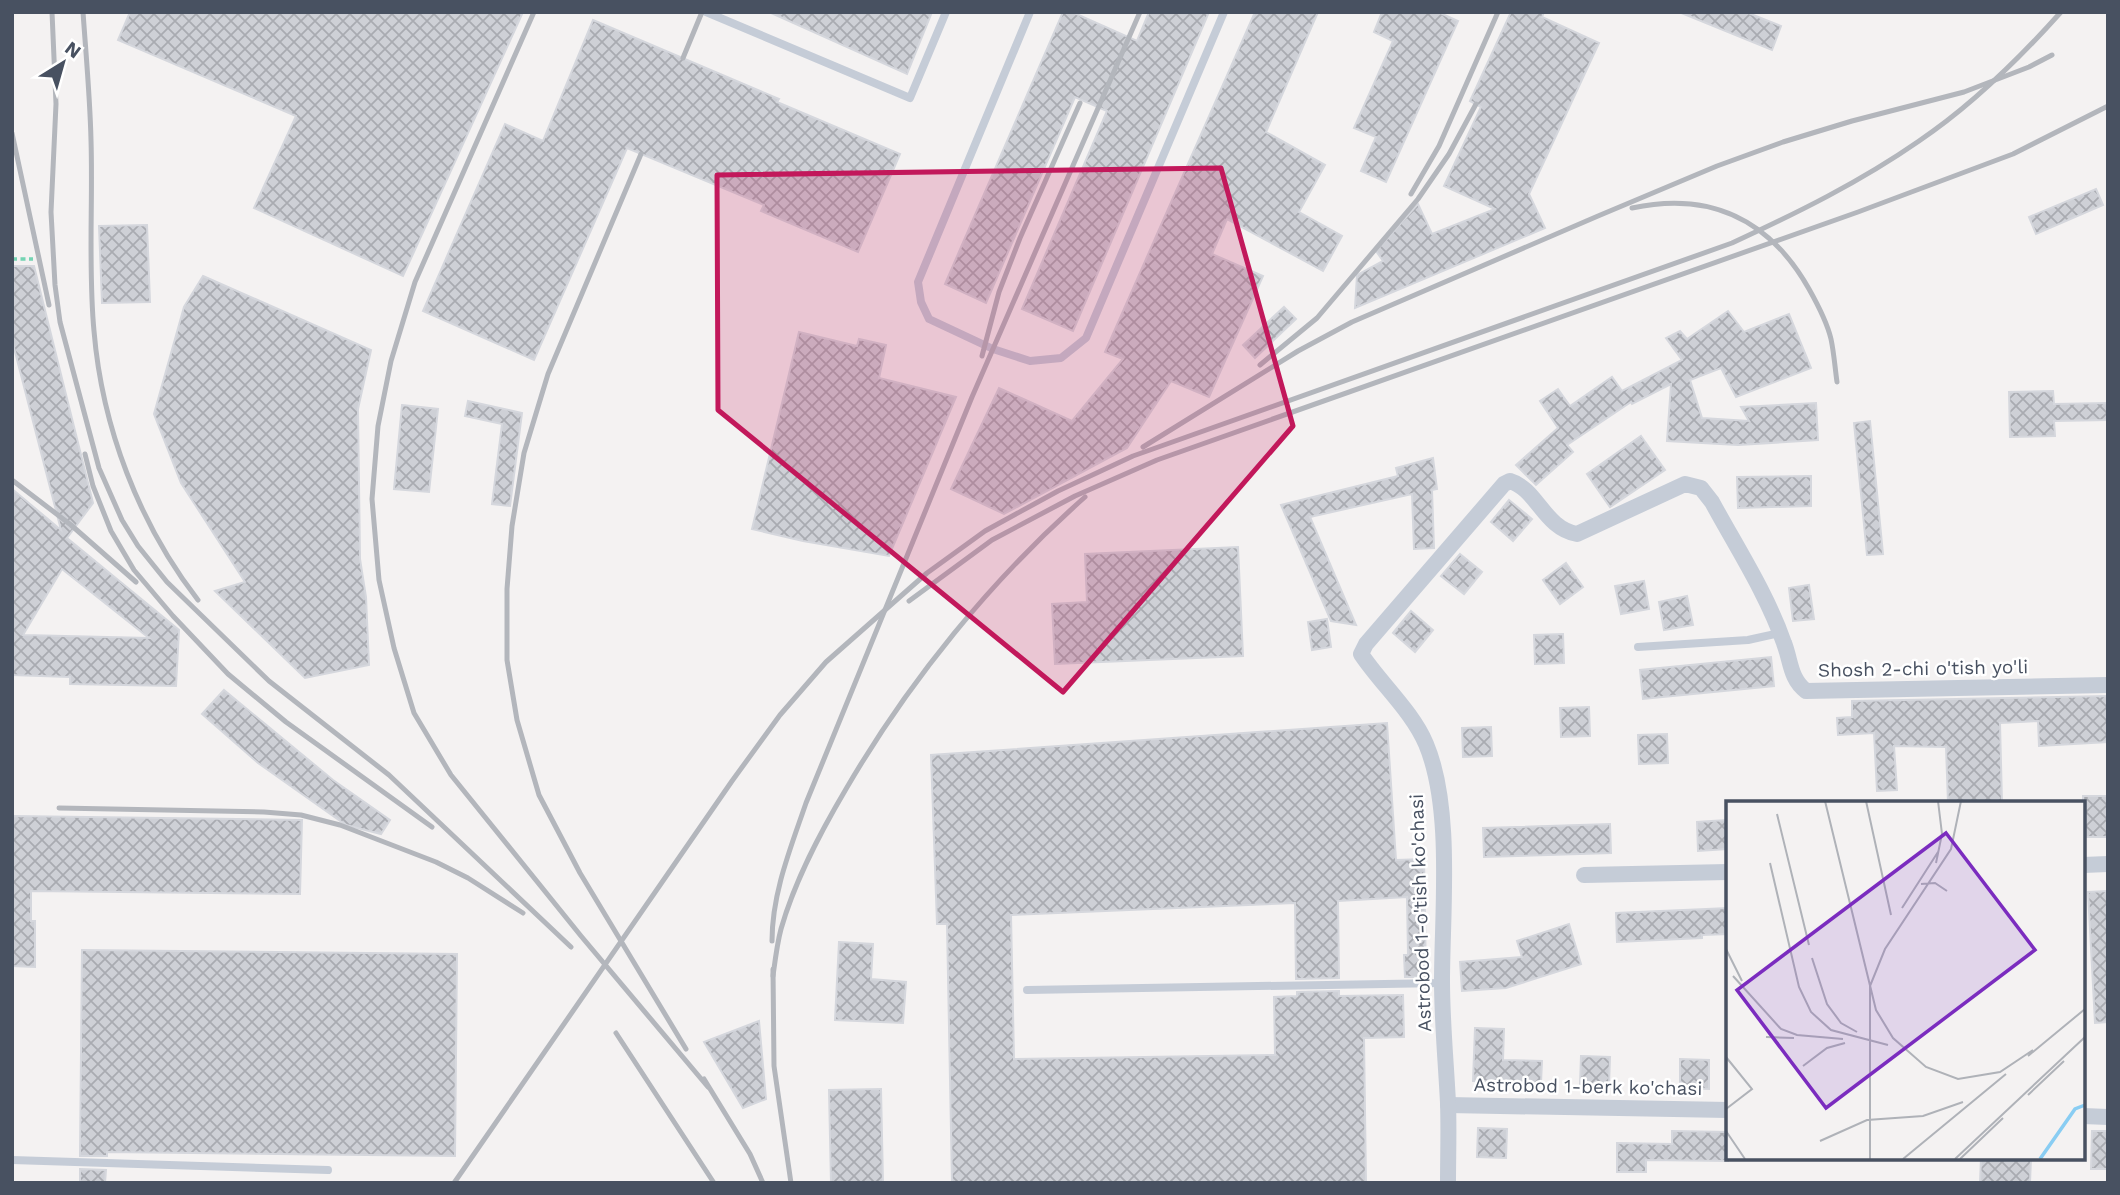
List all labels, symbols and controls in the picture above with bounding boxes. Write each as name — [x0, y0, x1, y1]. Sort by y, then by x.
north arrow — [28, 28, 98, 98]
text: N — [60, 36, 85, 63]
street label: Shosh 2-chi o'tish yo'li — [1818, 655, 2028, 682]
street label: Astrobod 1-o'tish ko'chasi — [1405, 794, 1436, 1032]
inset map — [1726, 801, 2085, 1160]
street label: Astrobod 1-berk ko'chasi — [1473, 1073, 1703, 1100]

